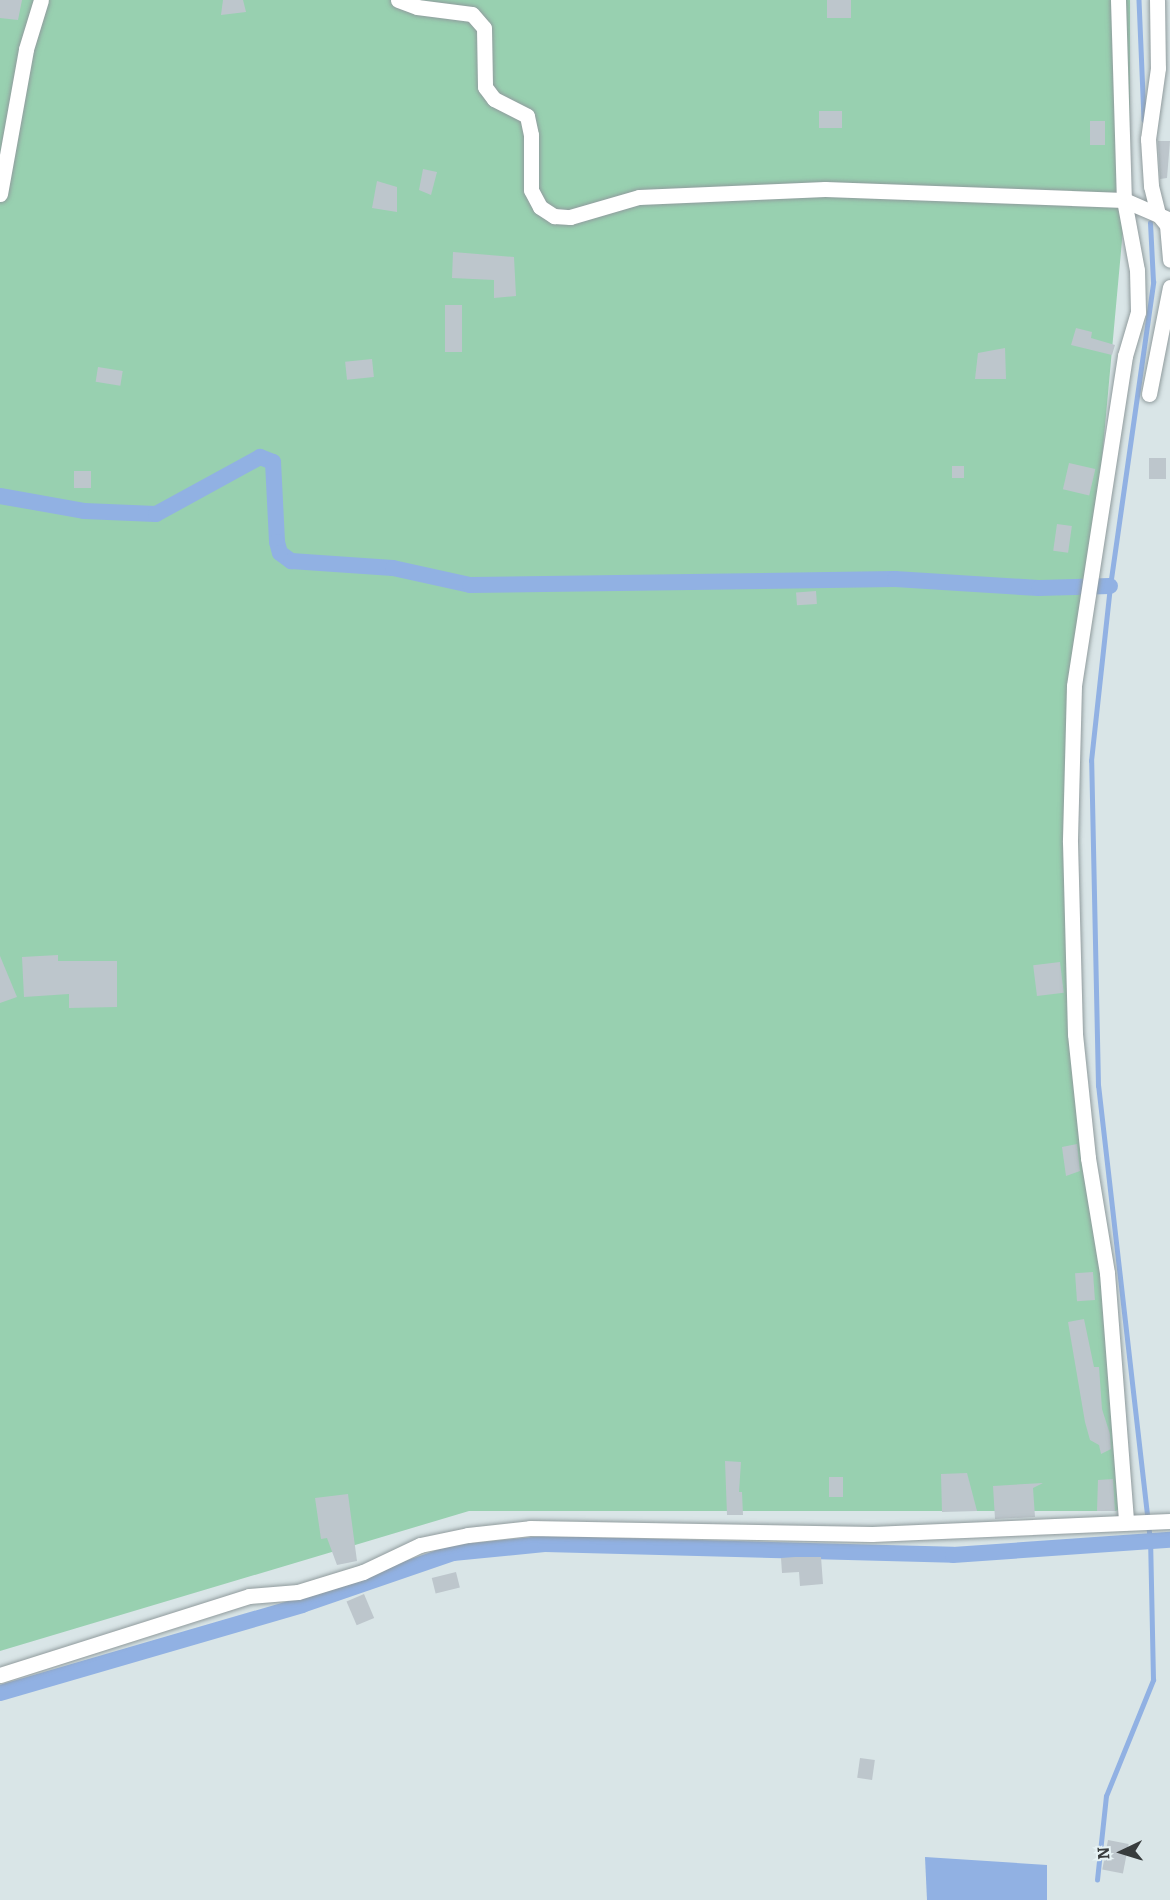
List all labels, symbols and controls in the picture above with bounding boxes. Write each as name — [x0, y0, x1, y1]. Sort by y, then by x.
north arrow — [1092, 1822, 1152, 1882]
text: N — [1094, 1846, 1113, 1860]

